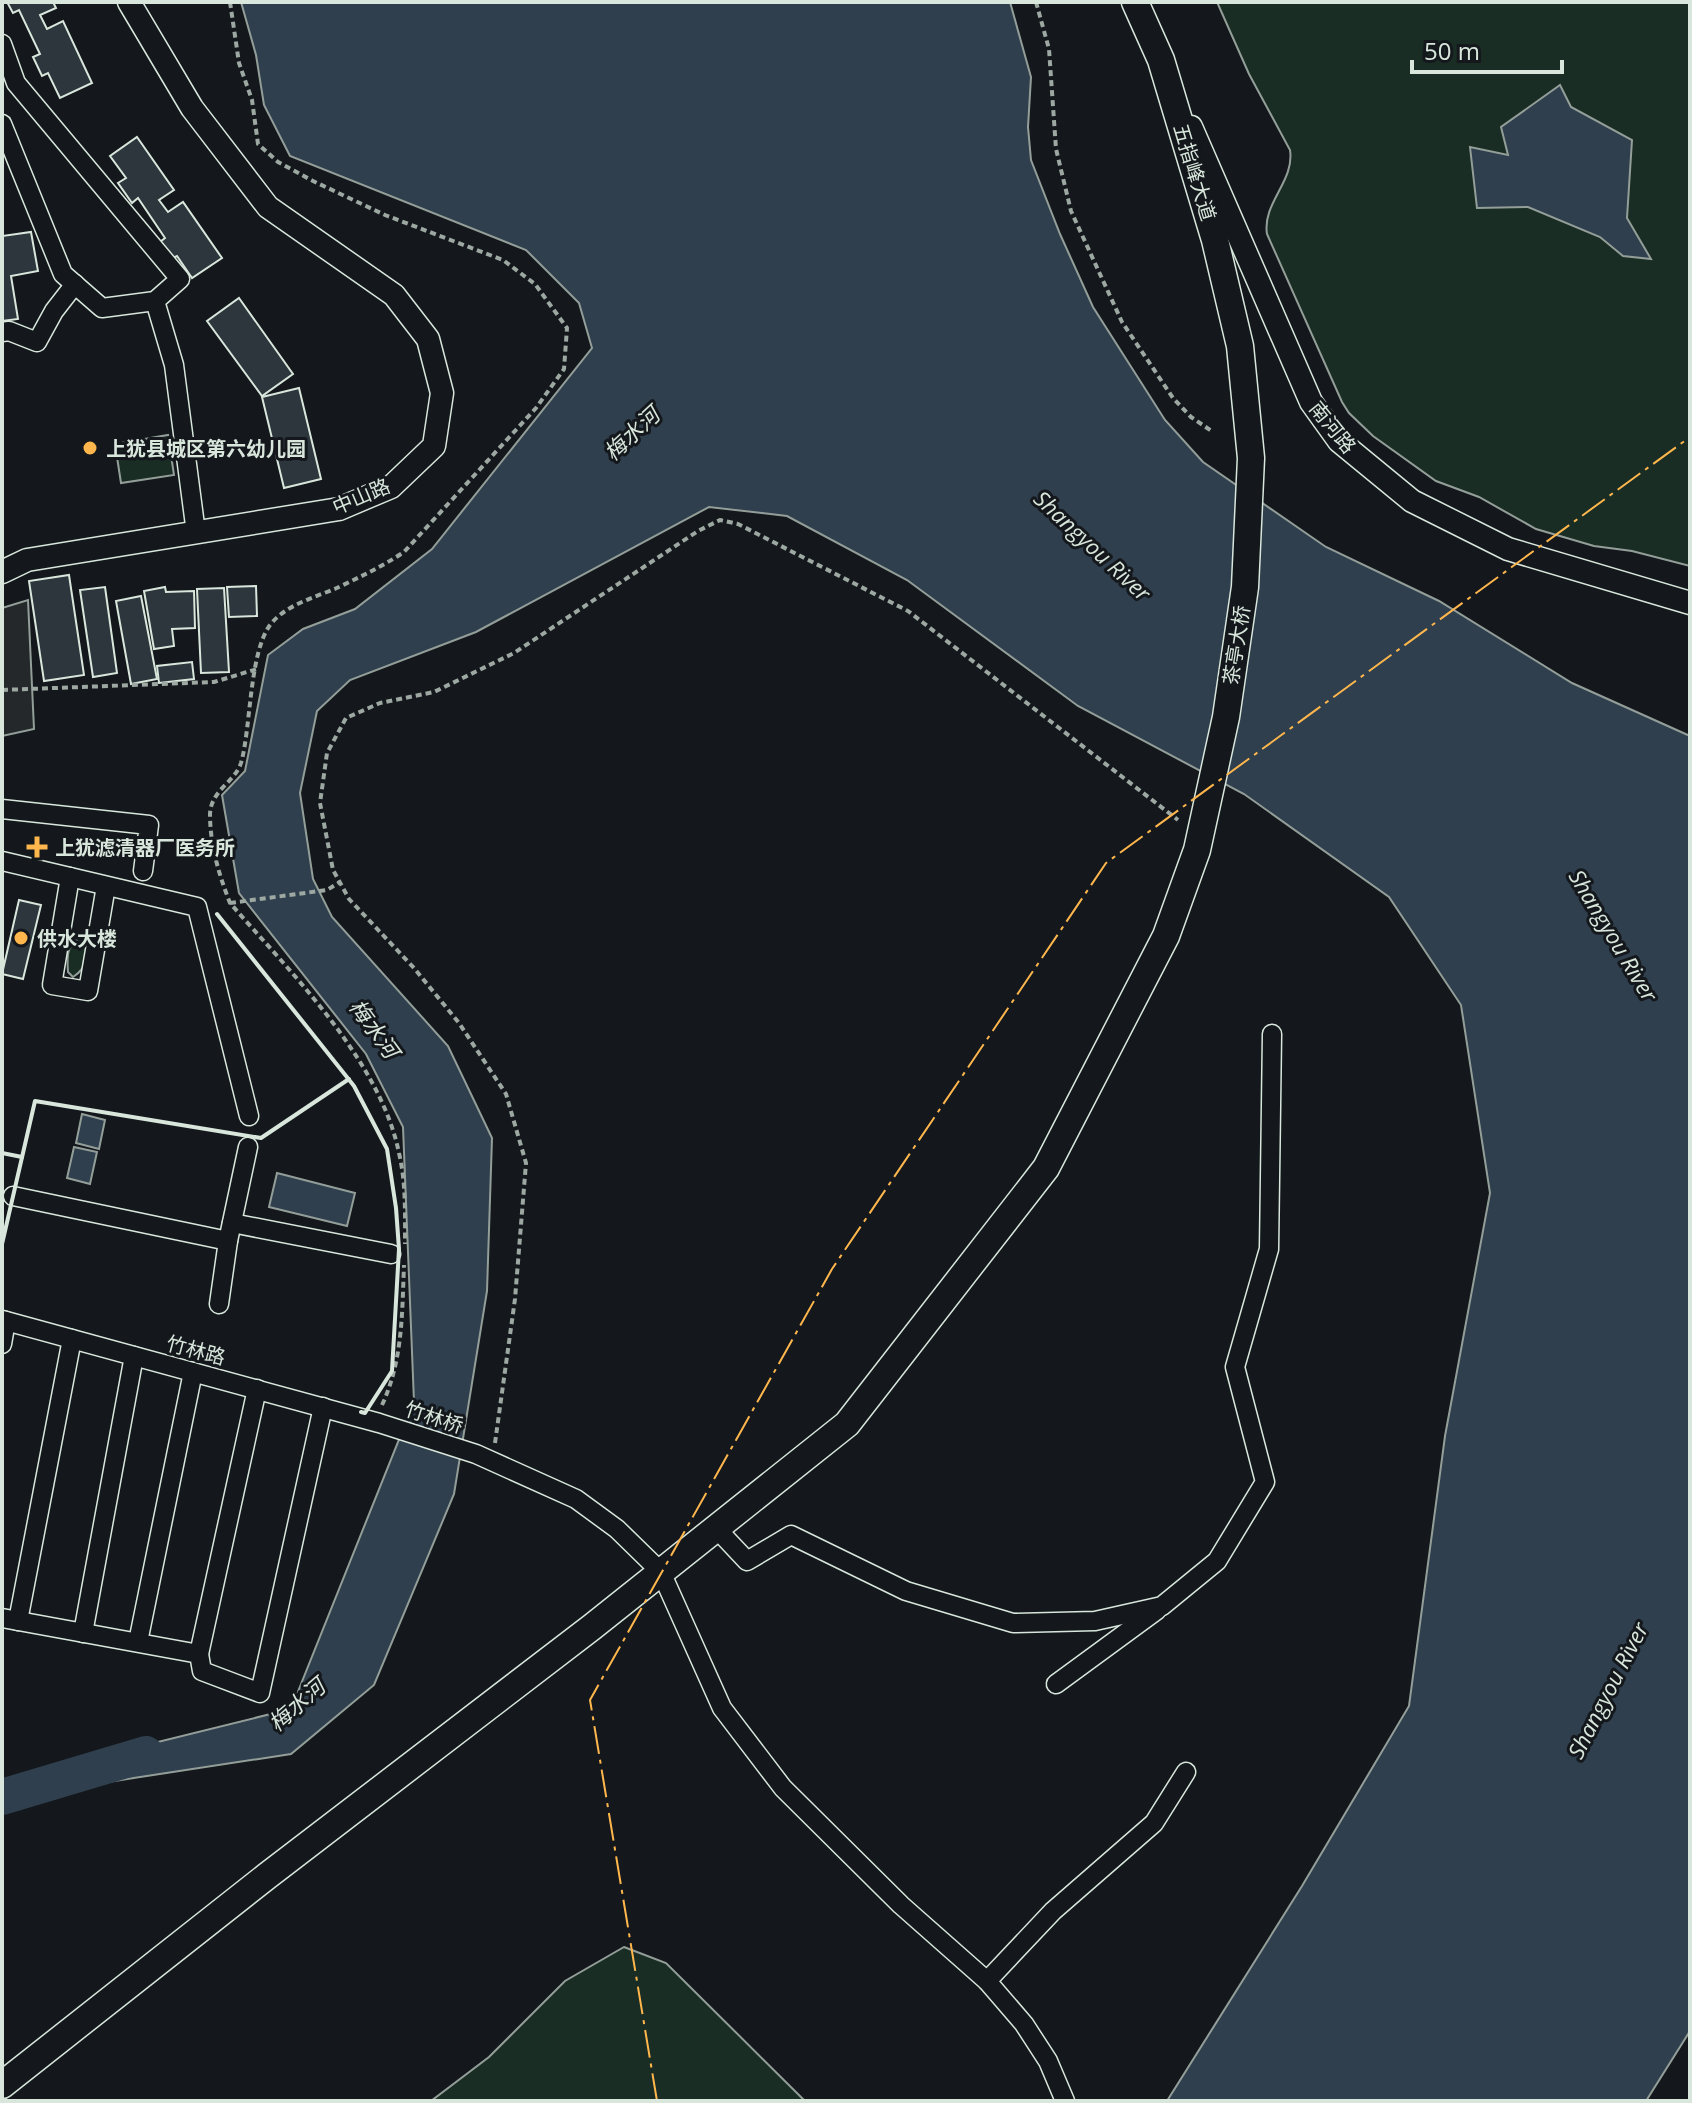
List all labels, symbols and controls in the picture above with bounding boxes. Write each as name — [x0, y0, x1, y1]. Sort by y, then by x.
scale bar — [1412, 24, 1562, 74]
text: 50 m — [1424, 34, 1480, 67]
street label: 五指峰大道 — [1167, 120, 1223, 224]
street label: 南河路 — [1304, 395, 1362, 459]
water label: 梅水河 — [597, 397, 668, 466]
place label: 上犹县城区第六幼儿园 — [106, 435, 306, 462]
marker: 上犹县城区第六幼儿园 — [81, 439, 99, 457]
street label: 中山路 — [328, 472, 394, 520]
water label: Shangyou River — [1028, 483, 1159, 608]
street label: 茶亭大桥 — [1216, 603, 1256, 687]
place label: 上犹滤清器厂医务所 — [55, 834, 235, 861]
marker: 上犹滤清器厂医务所 — [26, 836, 48, 858]
water label: Shangyou River — [1563, 863, 1666, 1008]
place label: 供水大楼 — [37, 925, 117, 952]
marker: 供水大楼 — [12, 929, 30, 947]
water label: 梅水河 — [343, 992, 409, 1067]
street label: 竹林路 — [164, 1329, 228, 1371]
street label: 竹林桥 — [401, 1395, 467, 1439]
water label: Shangyou River — [1560, 1616, 1655, 1763]
water label: 梅水河 — [261, 1668, 334, 1737]

